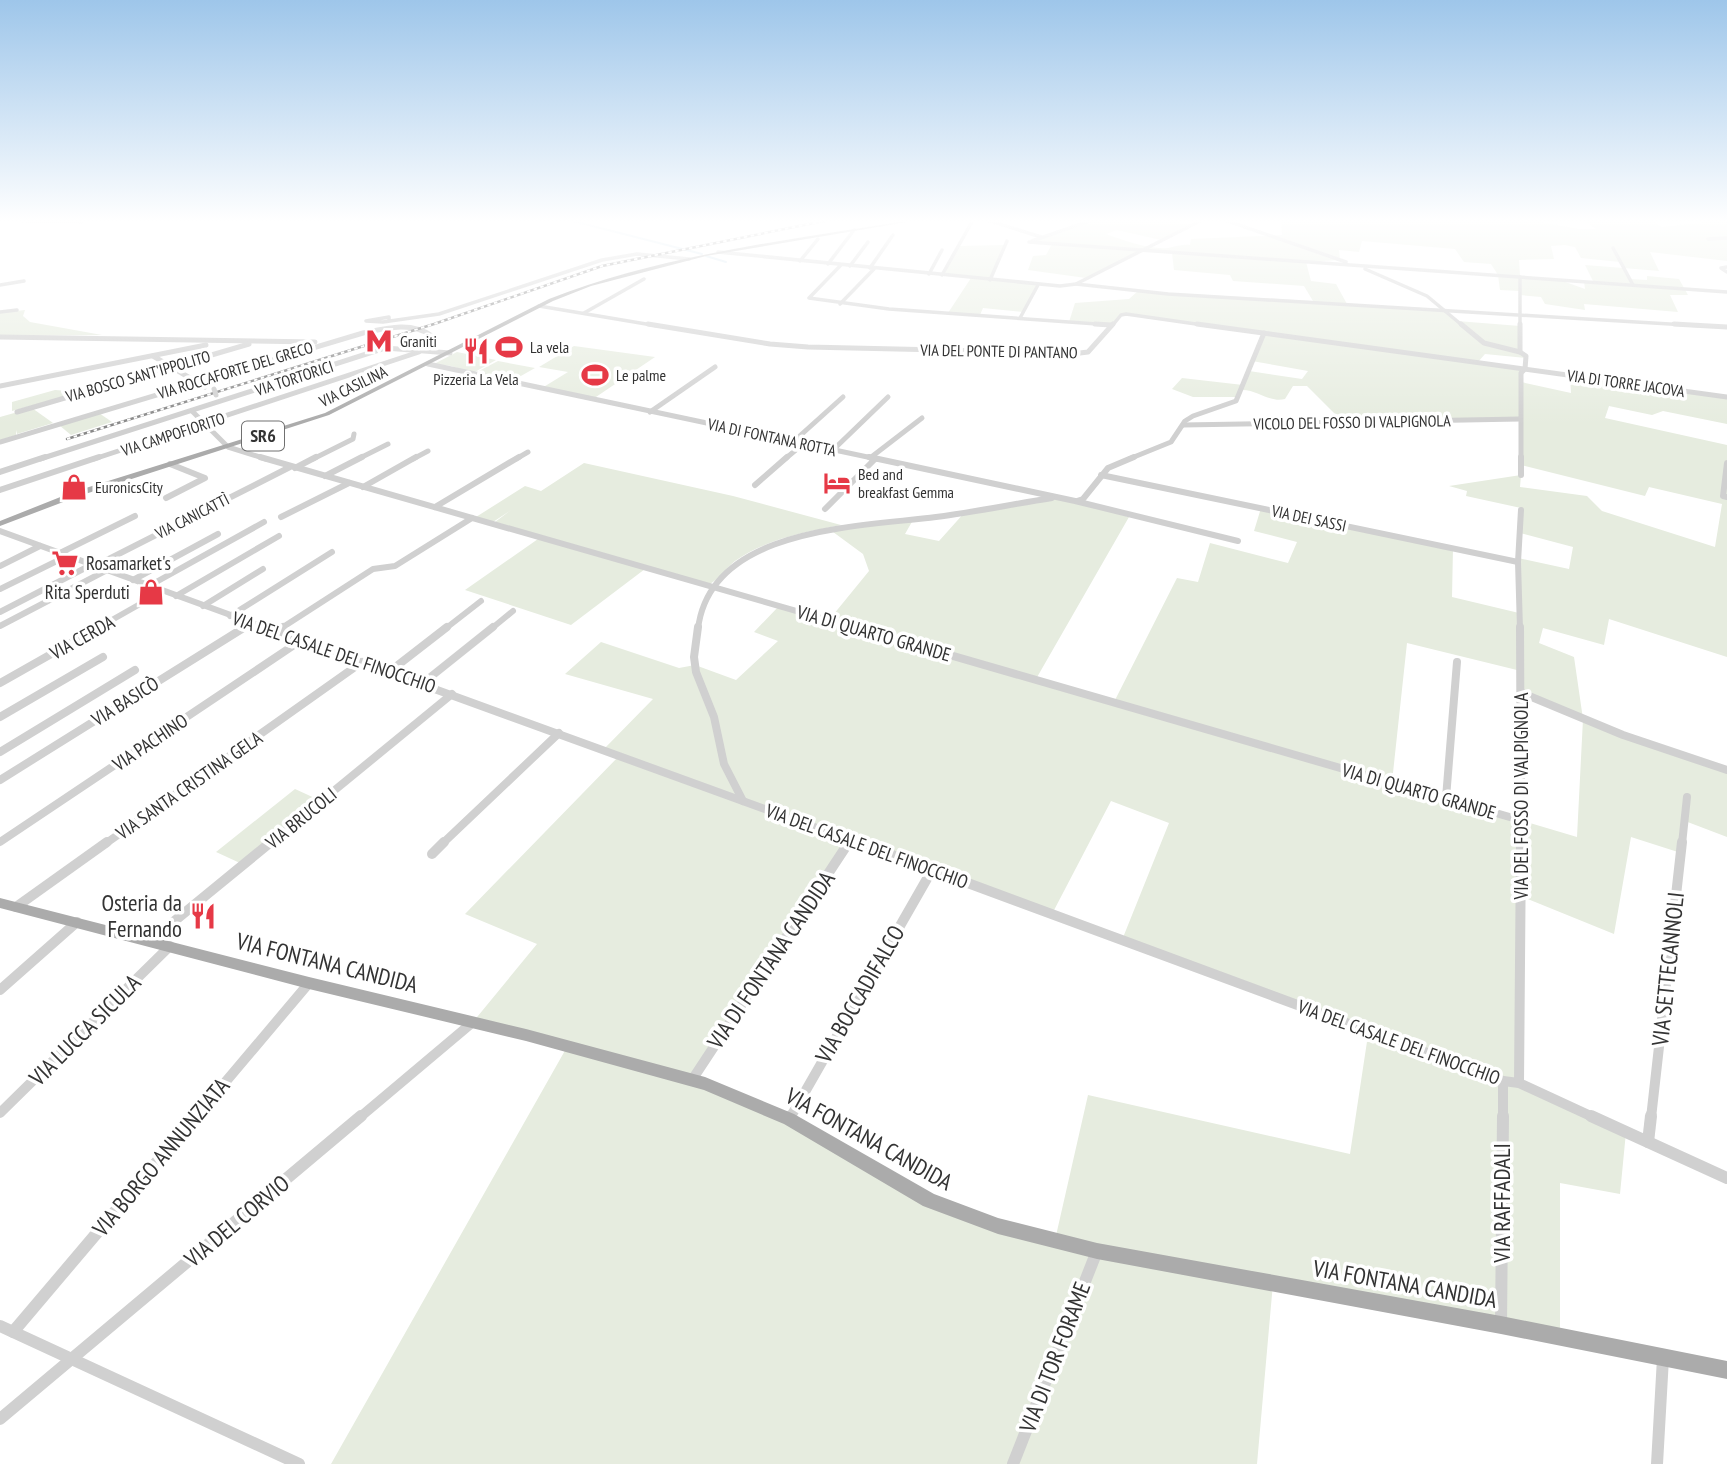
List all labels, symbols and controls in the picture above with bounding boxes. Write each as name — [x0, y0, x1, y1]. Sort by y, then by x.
metro station icon: Graniti — [364, 326, 394, 356]
place label: Graniti — [400, 331, 437, 351]
sports icon: La vela — [494, 332, 524, 362]
restaurant icon: Pizzeria La Vela — [461, 336, 491, 366]
street label: VIA ROCCAFORTE DEL GRECO — [154, 337, 315, 403]
place label: La vela — [530, 337, 569, 357]
street label: VIA DEL PONTE DI PANTANO — [919, 340, 1078, 362]
street label: VIA BOSCO SANT'IPPOLITO — [62, 346, 213, 406]
street label: VIA TORTORICI — [251, 356, 336, 400]
sports icon: Le palme — [580, 360, 610, 390]
street label: VIA CASILINA — [315, 361, 391, 411]
place label: Le palme — [616, 365, 666, 385]
street label: VIA DI TORRE JACOVA — [1565, 365, 1686, 401]
place label: Pizzeria La Vela — [433, 369, 519, 389]
street label: VIA CAMPOFIORITO — [118, 408, 228, 460]
street label: VICOLO DEL FOSSO DI VALPIGNOLA — [1252, 410, 1451, 434]
street label: VIA DI FONTANA ROTTA — [705, 413, 838, 460]
road number: SR6 — [242, 422, 284, 450]
place label: Bed and breakfast Gemma — [858, 464, 954, 502]
hotel icon: Bed and breakfast Gemma — [822, 468, 852, 498]
shop icon: EuronicsCity — [59, 472, 89, 502]
place label: EuronicsCity — [95, 477, 163, 497]
street label: VIA CANICATTÌ — [151, 489, 233, 544]
street label: VIA DEI SASSI — [1269, 500, 1348, 536]
supermarket icon: Rosamarket's — [50, 548, 80, 578]
place label: Rosamarket's — [86, 551, 171, 575]
shop icon: Rita Sperduti — [136, 577, 166, 607]
place label: Rita Sperduti — [45, 580, 130, 604]
street label: VIA DI QUARTO GRANDE — [793, 599, 954, 666]
street label: VIA DEL CASALE DEL FINOCCHIO — [228, 606, 439, 698]
street label: VIA CERDA — [45, 609, 119, 665]
street label: VIA BASICÒ — [86, 671, 163, 732]
street label: VIA DEL FOSSO DI VALPIGNOLA — [1509, 693, 1533, 900]
street label: VIA PACHINO — [107, 708, 192, 776]
street label: VIA SANTA CRISTINA GELA — [110, 725, 267, 845]
street label: VIA DI QUARTO GRANDE — [1338, 757, 1499, 824]
street label: VIA BRUCOLI — [260, 782, 341, 855]
street label: VIA DEL CASALE DEL FINOCCHIO — [762, 798, 972, 894]
street label: VIA DI FONTANA CANDIDA — [700, 865, 841, 1055]
place label: Osteria da Fernando — [101, 888, 182, 943]
street label: VIA SETTECANNOLI — [1645, 890, 1690, 1048]
restaurant icon: Osteria da Fernando — [188, 901, 218, 931]
street label: VIA BOCCADIFALCO — [808, 920, 911, 1069]
street label: VIA FONTANA CANDIDA — [232, 926, 421, 999]
street label: VIA LUCCA SICULA — [22, 968, 147, 1092]
street label: VIA DEL CASALE DEL FINOCCHIO — [1294, 994, 1504, 1090]
street label: VIA BORGO ANNUNZIATA — [85, 1071, 235, 1243]
street label: VIA FONTANA CANDIDA — [780, 1080, 958, 1196]
street label: VIA RAFFADALI — [1487, 1143, 1516, 1264]
street label: VIA DEL CORVIO — [178, 1168, 295, 1274]
street label: VIA FONTANA CANDIDA — [1310, 1253, 1499, 1314]
street label: VIA DI TOR FORAME — [1012, 1278, 1097, 1437]

